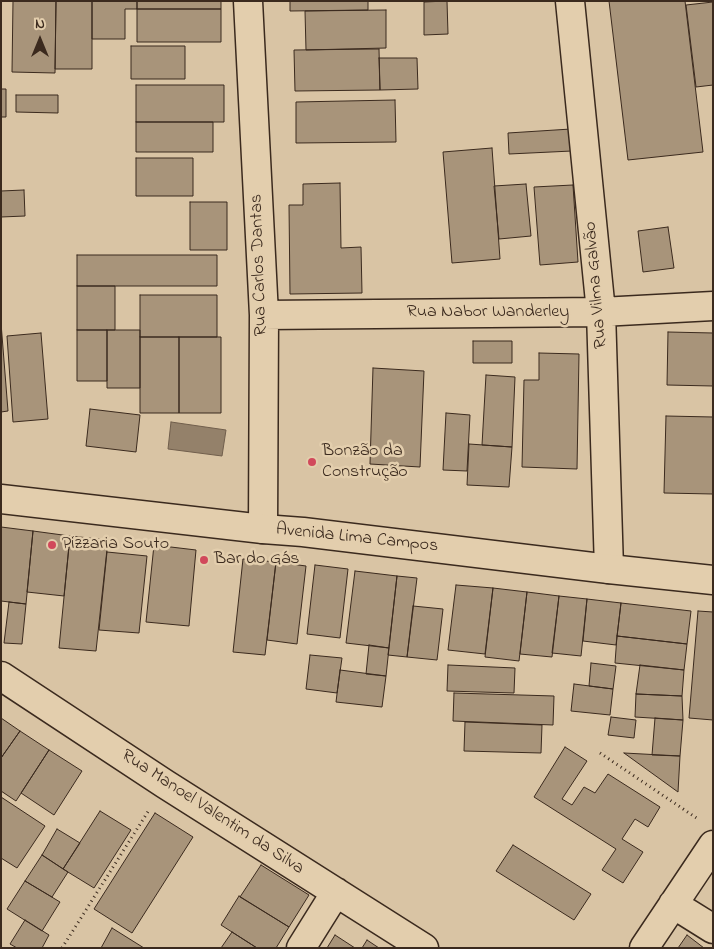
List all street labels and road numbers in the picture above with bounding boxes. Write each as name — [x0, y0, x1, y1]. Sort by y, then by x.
street label: Rua Carlos Dantas — [247, 193, 273, 337]
street label: Rua Vilma Galvão — [581, 220, 613, 350]
street label: Rua Nabor Wanderley — [407, 302, 569, 324]
street label: Avenida Lima Campos — [275, 520, 439, 558]
street label: Rua Manoel Valentim da Silva — [117, 746, 307, 880]

